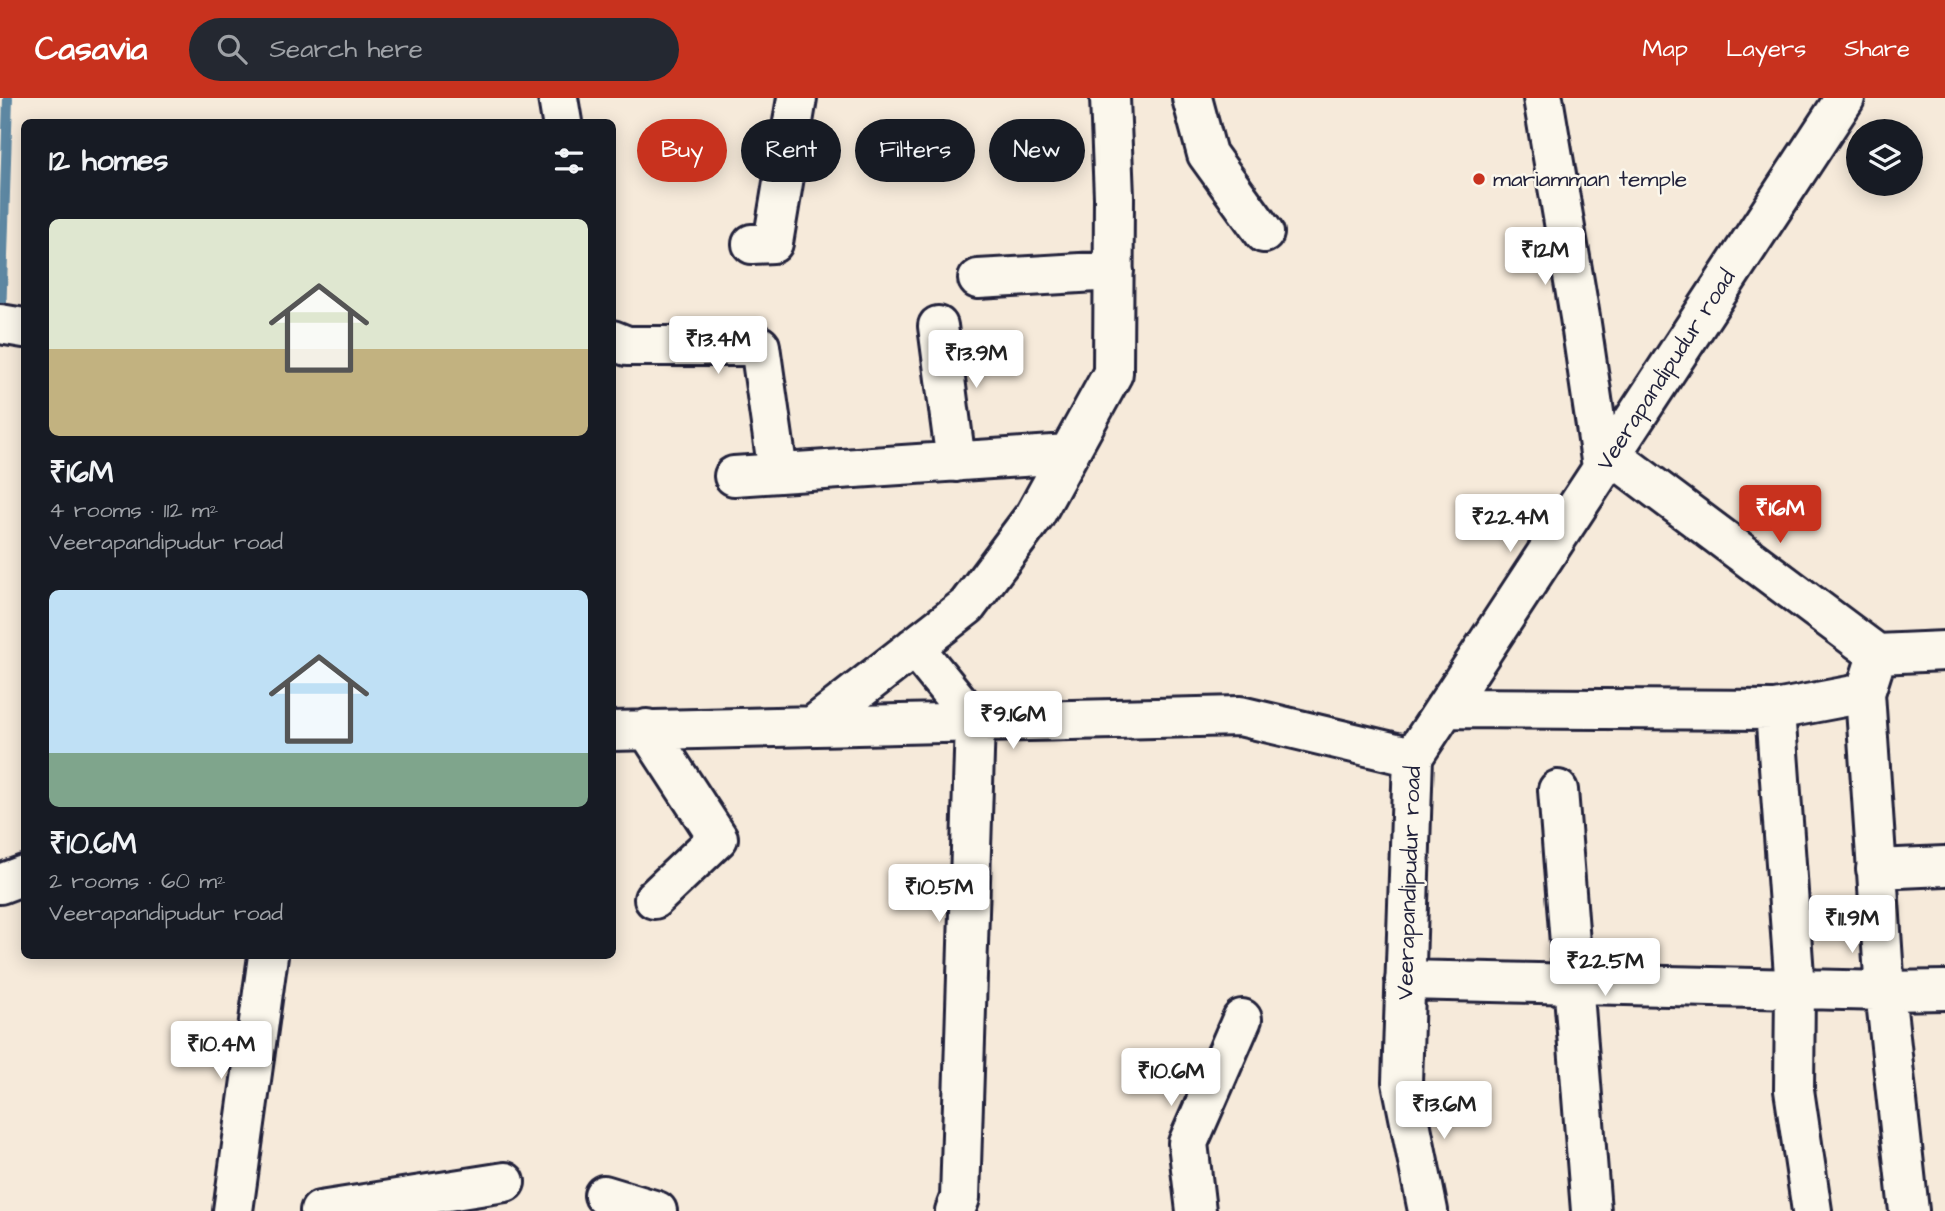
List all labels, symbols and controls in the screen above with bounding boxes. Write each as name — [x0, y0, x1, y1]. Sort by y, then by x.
search box — [189, 18, 679, 81]
text: Casavia — [35, 26, 147, 72]
icon: search — [213, 30, 251, 68]
text: Search here — [269, 31, 423, 67]
text: Map — [1643, 32, 1688, 66]
text: Layers — [1726, 32, 1806, 66]
text: Share — [1844, 32, 1910, 66]
chip: Buy — [637, 119, 727, 182]
chip: Rent — [741, 119, 841, 182]
chip: Filters — [855, 119, 975, 182]
chip: New — [989, 119, 1085, 182]
map controls — [1846, 119, 1923, 196]
button: layers — [1846, 119, 1923, 196]
text: 12 homes — [49, 140, 168, 182]
icon: filters — [550, 142, 588, 180]
place label: mariamman temple — [1493, 163, 1687, 195]
marker: mariamman temple — [1471, 171, 1487, 187]
pin: ₹12M — [1504, 228, 1586, 287]
text: ₹12M — [1521, 234, 1569, 266]
street label: Veerapandipudur road — [1589, 263, 1743, 477]
icon: home — [256, 265, 382, 391]
pin: ₹13.4M — [661, 316, 775, 376]
text: ₹13.4M — [685, 323, 751, 355]
pin: ₹13.9M — [919, 330, 1033, 390]
text: ₹13.9M — [944, 337, 1008, 369]
text: ₹16M — [49, 452, 114, 494]
pin: ₹16M — [1739, 486, 1821, 545]
text: ₹16M — [1755, 492, 1805, 524]
text: 4 rooms · 112 m² — [49, 494, 218, 526]
pin: ₹22.4M — [1453, 494, 1567, 554]
text: ₹22.4M — [1471, 501, 1549, 533]
text: Veerapandipudur road — [49, 526, 283, 558]
icon: home — [256, 636, 382, 762]
pin: ₹9.16M — [956, 692, 1070, 751]
text: ₹9.16M — [980, 698, 1046, 730]
street label: Veerapandipudur road — [1389, 765, 1429, 1000]
text: ₹10.6M — [49, 823, 137, 865]
pin: ₹10.5M — [882, 864, 996, 924]
text: 2 rooms · 60 m² — [49, 865, 226, 897]
text: ₹10.5M — [904, 871, 974, 903]
pin: ₹11.9M — [1795, 896, 1909, 955]
text: Veerapandipudur road — [49, 897, 283, 929]
text: ₹11.9M — [1825, 902, 1879, 934]
pin: ₹22.5M — [1548, 939, 1662, 998]
text: ₹22.5M — [1566, 945, 1644, 977]
pin: ₹10.4M — [164, 1021, 278, 1081]
text: ₹10.4M — [187, 1028, 255, 1060]
pin: ₹10.6M — [1114, 1048, 1228, 1108]
text: ₹10.6M — [1137, 1055, 1205, 1087]
pin: ₹13.6M — [1387, 1082, 1501, 1141]
text: ₹13.6M — [1412, 1088, 1476, 1120]

